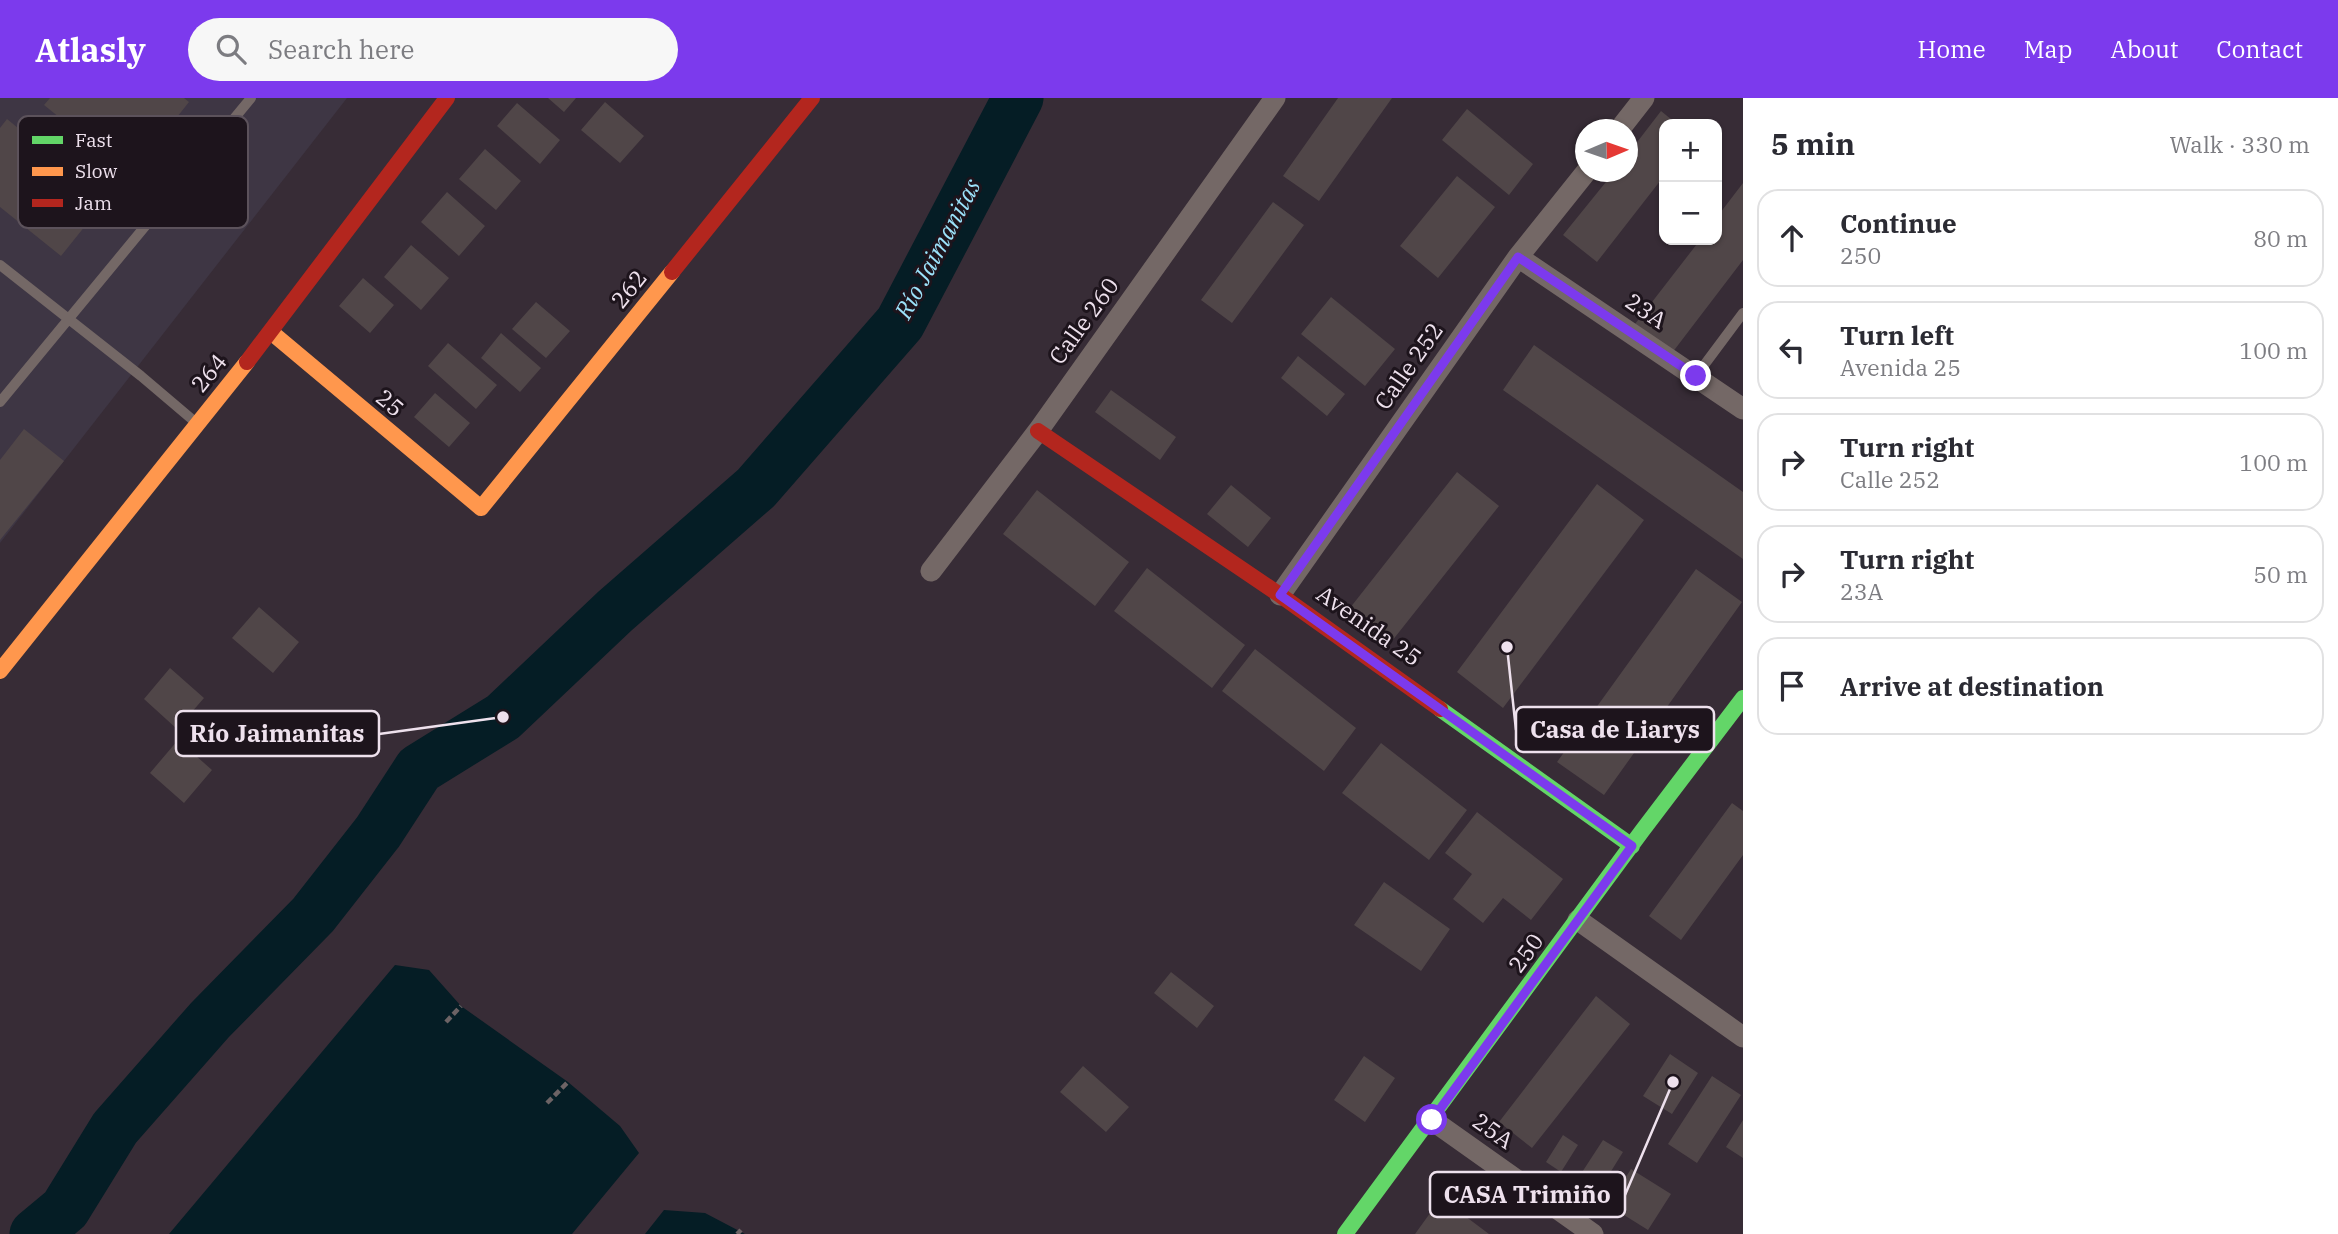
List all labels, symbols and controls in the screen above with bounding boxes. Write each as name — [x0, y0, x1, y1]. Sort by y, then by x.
search box — [188, 18, 678, 81]
text: Atlasly — [35, 28, 146, 71]
icon: search — [212, 30, 250, 68]
text: Search here — [268, 32, 414, 66]
text: Home — [1918, 33, 1986, 65]
text: Map — [2024, 33, 2072, 65]
text: About — [2110, 33, 2178, 65]
text: Contact — [2216, 33, 2303, 65]
legend — [18, 116, 248, 228]
north arrow — [1575, 119, 1638, 182]
map controls — [1659, 119, 1722, 245]
button: + — [1659, 119, 1722, 182]
text: 5 min — [1771, 124, 1855, 163]
text: Fast — [75, 128, 113, 152]
text: Walk · 330 m — [2169, 129, 2310, 159]
text: Slow — [75, 159, 117, 183]
water label: Río Jaimanitas — [886, 173, 988, 325]
button: − — [1659, 182, 1722, 245]
text: Jam — [75, 191, 112, 215]
text: Continue — [1840, 206, 1957, 240]
icon: ahead — [1773, 219, 1811, 257]
text: 80 m — [2253, 223, 2308, 253]
text: 250 — [1840, 240, 1881, 270]
street label: 262 — [604, 263, 653, 314]
street label: Calle 260 — [1042, 271, 1125, 370]
street label: 23A — [1620, 286, 1673, 335]
street label: Calle 252 — [1367, 316, 1449, 415]
text: Turn left — [1840, 318, 1954, 352]
icon: left — [1773, 331, 1811, 369]
text: 100 m — [2239, 335, 2308, 365]
street label: 264 — [184, 347, 233, 398]
text: Avenida 25 — [1840, 352, 1961, 382]
route end — [1680, 360, 1711, 391]
street label: 25 — [370, 382, 411, 423]
text: Turn right — [1840, 430, 1974, 464]
icon: right — [1773, 443, 1811, 481]
text: 100 m — [2239, 447, 2308, 477]
text: Calle 252 — [1840, 464, 1940, 494]
text: Turn right — [1840, 542, 1974, 576]
icon: right — [1773, 555, 1811, 593]
text: 50 m — [2253, 559, 2308, 589]
text: 23A — [1840, 576, 1883, 606]
street label: Avenida 25 — [1311, 578, 1428, 672]
icon: arrive — [1773, 667, 1811, 705]
text: Arrive at destination — [1840, 669, 2104, 703]
callout: Casa de Liarys — [1516, 707, 1714, 752]
callout: Río Jaimanitas — [176, 711, 379, 756]
text: Casa de Liarys — [1530, 713, 1700, 745]
text: Río Jaimanitas — [190, 717, 364, 749]
street label: 250 — [1501, 927, 1549, 978]
route start — [1416, 1104, 1447, 1135]
street label: 25A — [1467, 1105, 1520, 1155]
callout: CASA Trimiño — [1430, 1172, 1625, 1217]
text: CASA Trimiño — [1443, 1178, 1611, 1210]

